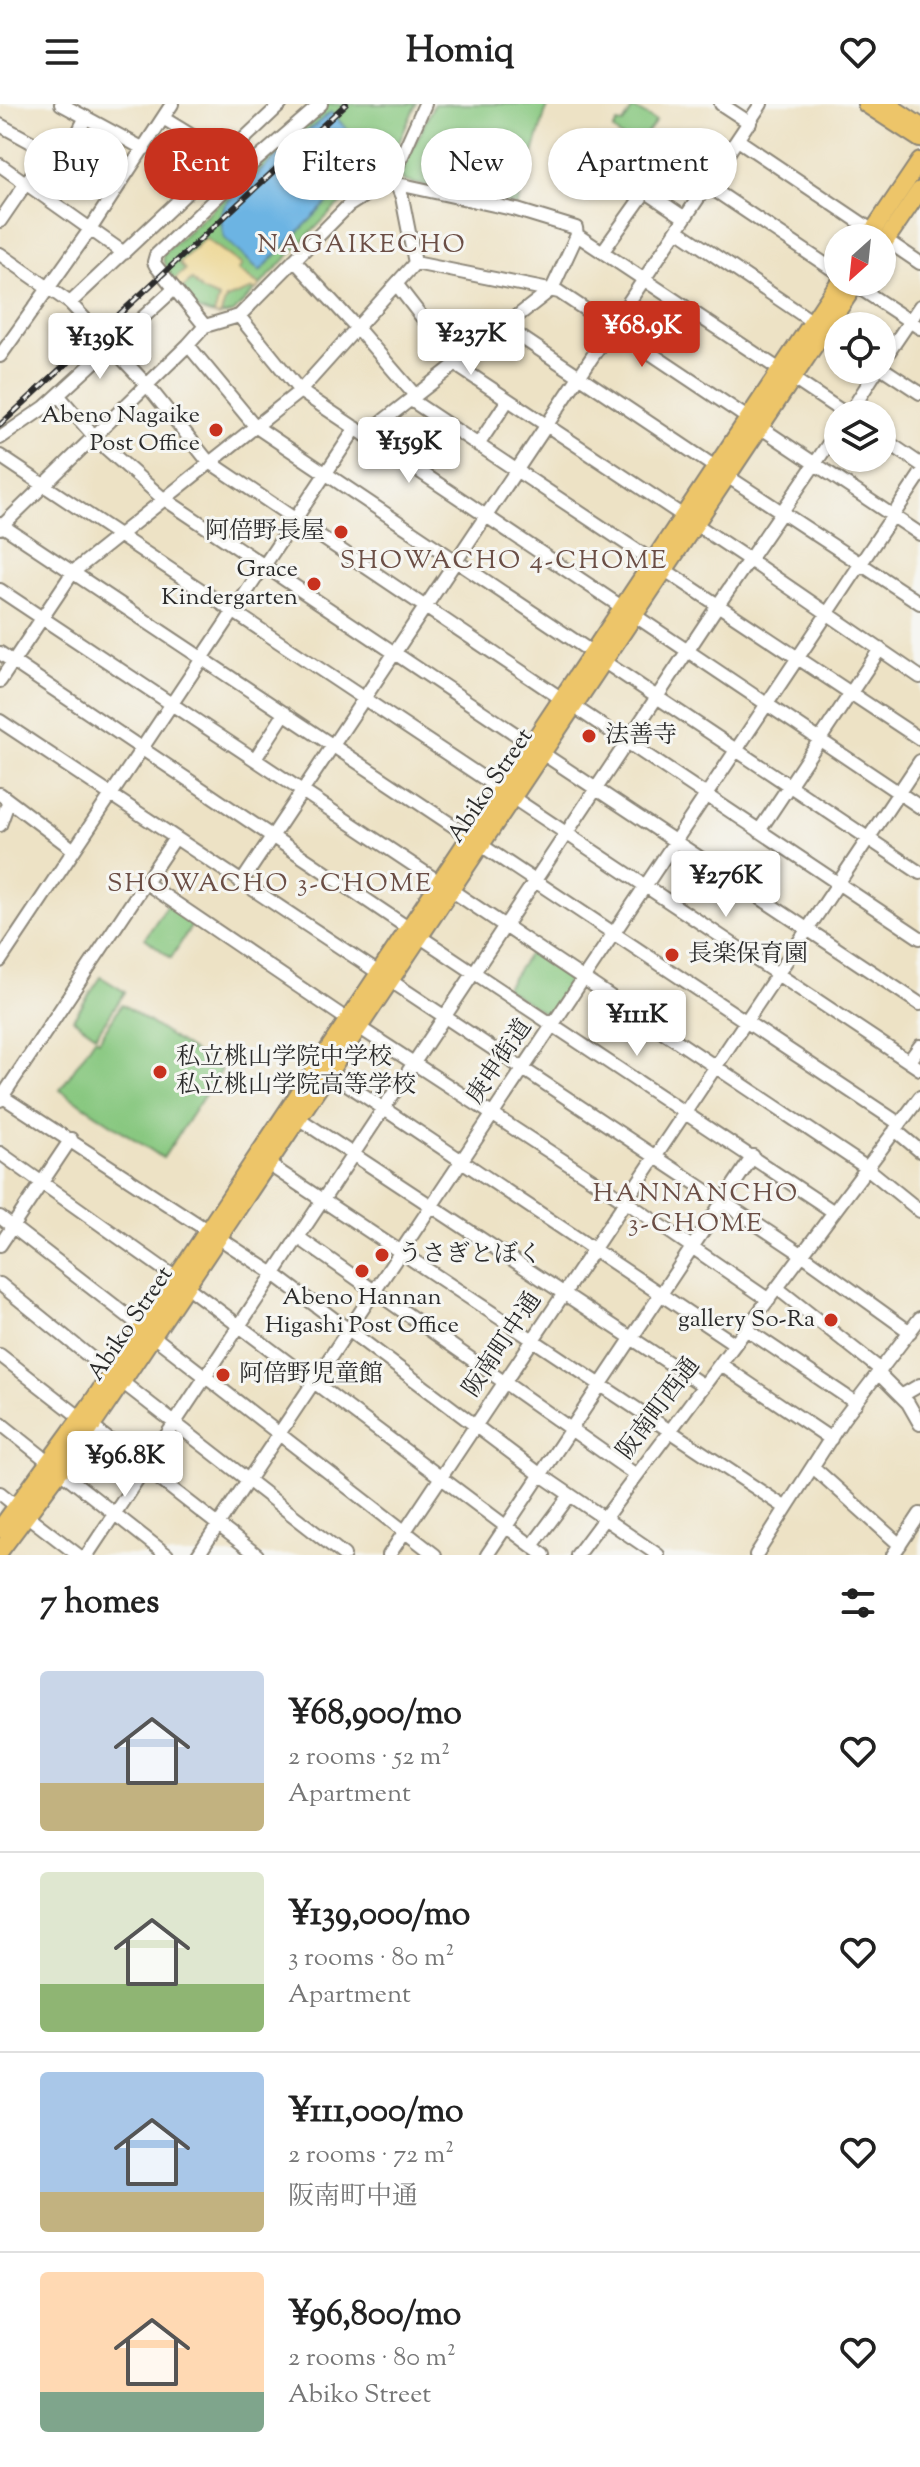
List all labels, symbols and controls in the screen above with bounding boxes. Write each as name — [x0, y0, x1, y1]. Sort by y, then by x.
text: Homiq — [406, 26, 514, 78]
icon: menu — [40, 30, 84, 74]
icon: heart — [836, 30, 880, 74]
chip: Buy — [24, 128, 128, 200]
chip: Rent — [144, 128, 258, 200]
chip: Filters — [274, 128, 405, 200]
chip: New — [421, 128, 532, 200]
chip: Apartment — [548, 128, 737, 200]
north arrow — [824, 224, 896, 296]
map controls — [824, 224, 896, 472]
district label: NAGAIKECHO — [257, 227, 467, 264]
pin: ¥68.9K — [577, 301, 707, 369]
text: ¥68.9K — [602, 308, 682, 345]
pin: ¥237K — [415, 309, 527, 377]
button: locate — [824, 312, 896, 384]
pin: ¥139K — [44, 313, 156, 381]
text: ¥237K — [435, 316, 507, 353]
text: ¥139K — [66, 320, 134, 357]
place label: Abeno Nagaike Post Office — [41, 399, 200, 461]
button: layers — [824, 400, 896, 472]
pin: ¥159K — [353, 417, 465, 485]
marker: Abeno Nagaike Post Office — [207, 421, 225, 439]
text: ¥159K — [376, 424, 442, 461]
place label: 阿倍野長屋 — [205, 515, 325, 549]
marker: 阿倍野長屋 — [332, 523, 350, 541]
district label: SHOWACHO 4-CHOME — [340, 543, 668, 580]
place label: Grace Kindergarten — [161, 553, 298, 615]
marker: Grace Kindergarten — [305, 575, 323, 593]
place label: 法善寺 — [605, 719, 677, 753]
street label: Abiko Street — [440, 722, 542, 850]
marker: 法善寺 — [580, 727, 598, 745]
pin: ¥276K — [670, 851, 782, 919]
text: ¥276K — [689, 858, 763, 895]
district label: SHOWACHO 3-CHOME — [107, 866, 433, 903]
place label: 長楽保育園 — [688, 938, 808, 972]
marker: 長楽保育園 — [663, 946, 681, 964]
pin: ¥111K — [581, 990, 693, 1058]
text: ¥111K — [606, 997, 668, 1034]
street label: 庚申街道 — [459, 1013, 541, 1111]
place label: 私立桃山学院中学校 私立桃山学院高等学校 — [176, 1041, 416, 1103]
marker: 私立桃山学院中学校 私立桃山学院高等学校 — [151, 1063, 169, 1081]
district label: HANNANCHO 3-CHOME — [593, 1176, 799, 1243]
place label: うさぎとぼく — [398, 1238, 542, 1272]
marker: うさぎとぼく — [373, 1246, 391, 1264]
street label: Abiko Street — [80, 1260, 182, 1388]
marker: Abeno Hannan Higashi Post Office — [353, 1262, 371, 1280]
place label: Abeno Hannan Higashi Post Office — [265, 1281, 459, 1343]
street label: 阪南町中通 — [455, 1286, 551, 1404]
place label: gallery So-Ra — [678, 1303, 815, 1337]
marker: gallery So-Ra — [822, 1311, 840, 1329]
street label: 阪南町西通 — [609, 1351, 709, 1467]
place label: 阿倍野児童館 — [239, 1358, 383, 1392]
marker: 阿倍野児童館 — [214, 1366, 232, 1384]
pin: ¥96.8K — [60, 1431, 190, 1499]
text: ¥96.8K — [85, 1438, 165, 1475]
text: 7 homes — [40, 1579, 159, 1628]
icon: filters — [836, 1581, 880, 1625]
text: ¥68,900/mo — [288, 1690, 462, 1739]
icon: home — [104, 1703, 200, 1799]
icon: heart — [836, 1729, 880, 1773]
text: 2 rooms · 52 m² — [288, 1739, 450, 1776]
text: Apartment — [288, 1776, 411, 1813]
text: ¥139,000/mo — [288, 1891, 470, 1940]
icon: home — [104, 1904, 200, 2000]
icon: heart — [836, 1930, 880, 1974]
text: 3 rooms · 80 m² — [288, 1940, 454, 1977]
text: Apartment — [288, 1977, 411, 2014]
text: ¥111,000/mo — [288, 2088, 464, 2137]
icon: home — [104, 2104, 200, 2200]
icon: heart — [836, 2130, 880, 2174]
text: 2 rooms · 72 m² — [288, 2137, 454, 2174]
text: 阪南町中通 — [288, 2179, 418, 2216]
text: ¥96,800/mo — [288, 2291, 461, 2340]
icon: home — [104, 2304, 200, 2400]
icon: heart — [836, 2330, 880, 2374]
text: 2 rooms · 80 m² — [288, 2340, 456, 2377]
text: Abiko Street — [288, 2377, 431, 2414]

